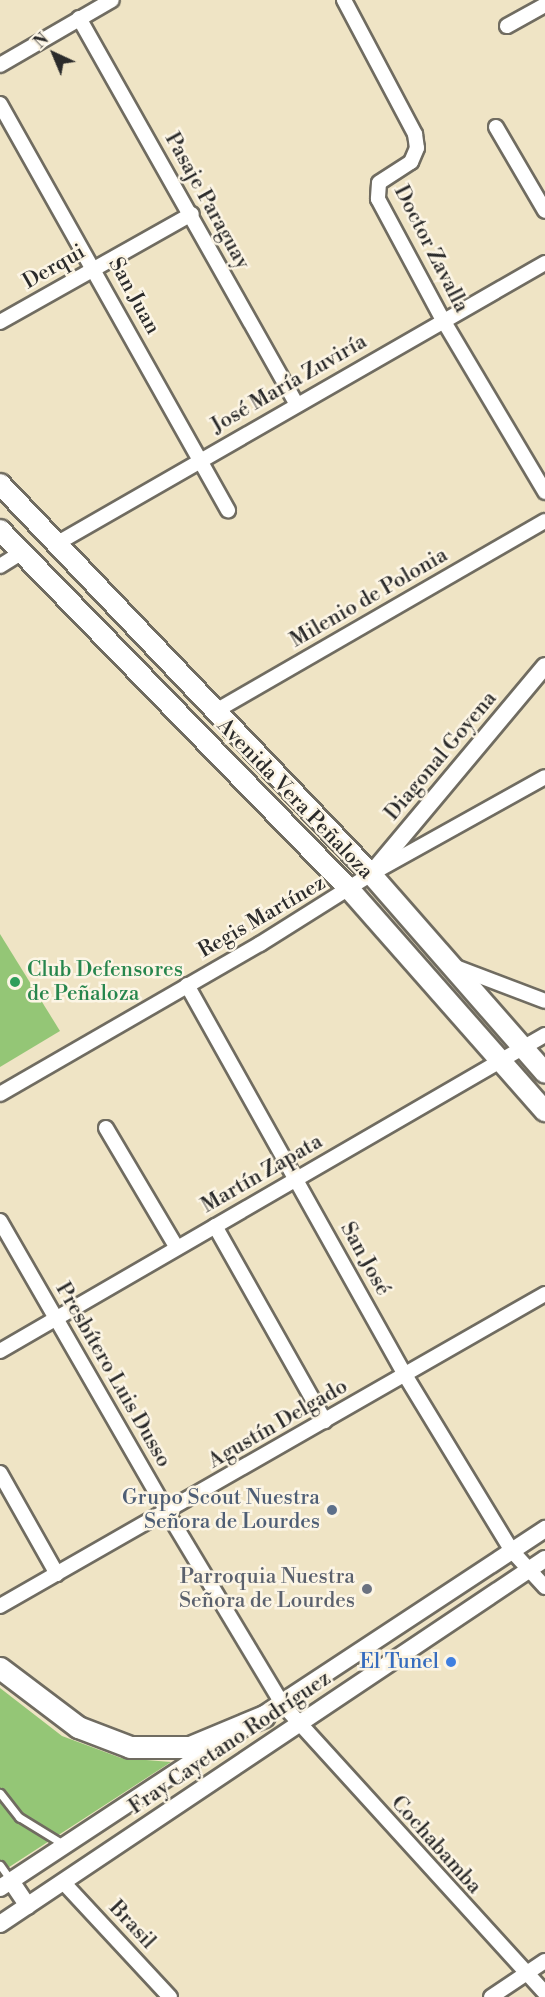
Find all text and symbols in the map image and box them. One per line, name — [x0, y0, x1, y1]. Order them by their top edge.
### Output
north arrow — [24, 24, 84, 84]
text: N — [30, 29, 53, 53]
street label: Pasaje Paraguay — [159, 128, 255, 274]
street label: Doctor Zavalla — [388, 181, 474, 317]
street label: Derqui — [18, 239, 90, 295]
street label: San Juan — [103, 253, 165, 339]
street label: José María Zuviría — [207, 329, 371, 439]
street label: Milenio de Polonia — [286, 543, 452, 653]
street label: Diagonal Goyena — [380, 686, 502, 826]
street label: Avenida Vera Peñaloza — [212, 713, 378, 885]
street label: Regis Martínez — [194, 870, 330, 964]
place label: Club Defensores de Peñaloza — [27, 957, 183, 1007]
marker: Club Defensores de Peñaloza — [8, 975, 22, 989]
street label: Martín Zapata — [197, 1129, 327, 1219]
street label: San José — [335, 1218, 395, 1300]
street label: Presbítero Luis Dusso — [50, 1278, 176, 1472]
street label: Agustín Delgado — [204, 1374, 352, 1474]
place label: Grupo Scout Nuestra Señora de Lourdes — [122, 1485, 320, 1535]
marker: Grupo Scout Nuestra Señora de Lourdes — [325, 1503, 339, 1517]
place label: Parroquia Nuestra Señora de Lourdes — [179, 1564, 355, 1614]
marker: Parroquia Nuestra Señora de Lourdes — [360, 1582, 374, 1596]
place label: El Tunel — [360, 1649, 439, 1675]
marker: El Tunel — [444, 1655, 458, 1669]
street label: Fray Cayetano Rodríguez — [124, 1666, 336, 1820]
street label: Cochabamba — [385, 1791, 487, 1899]
street label: Brasil — [103, 1896, 161, 1954]

